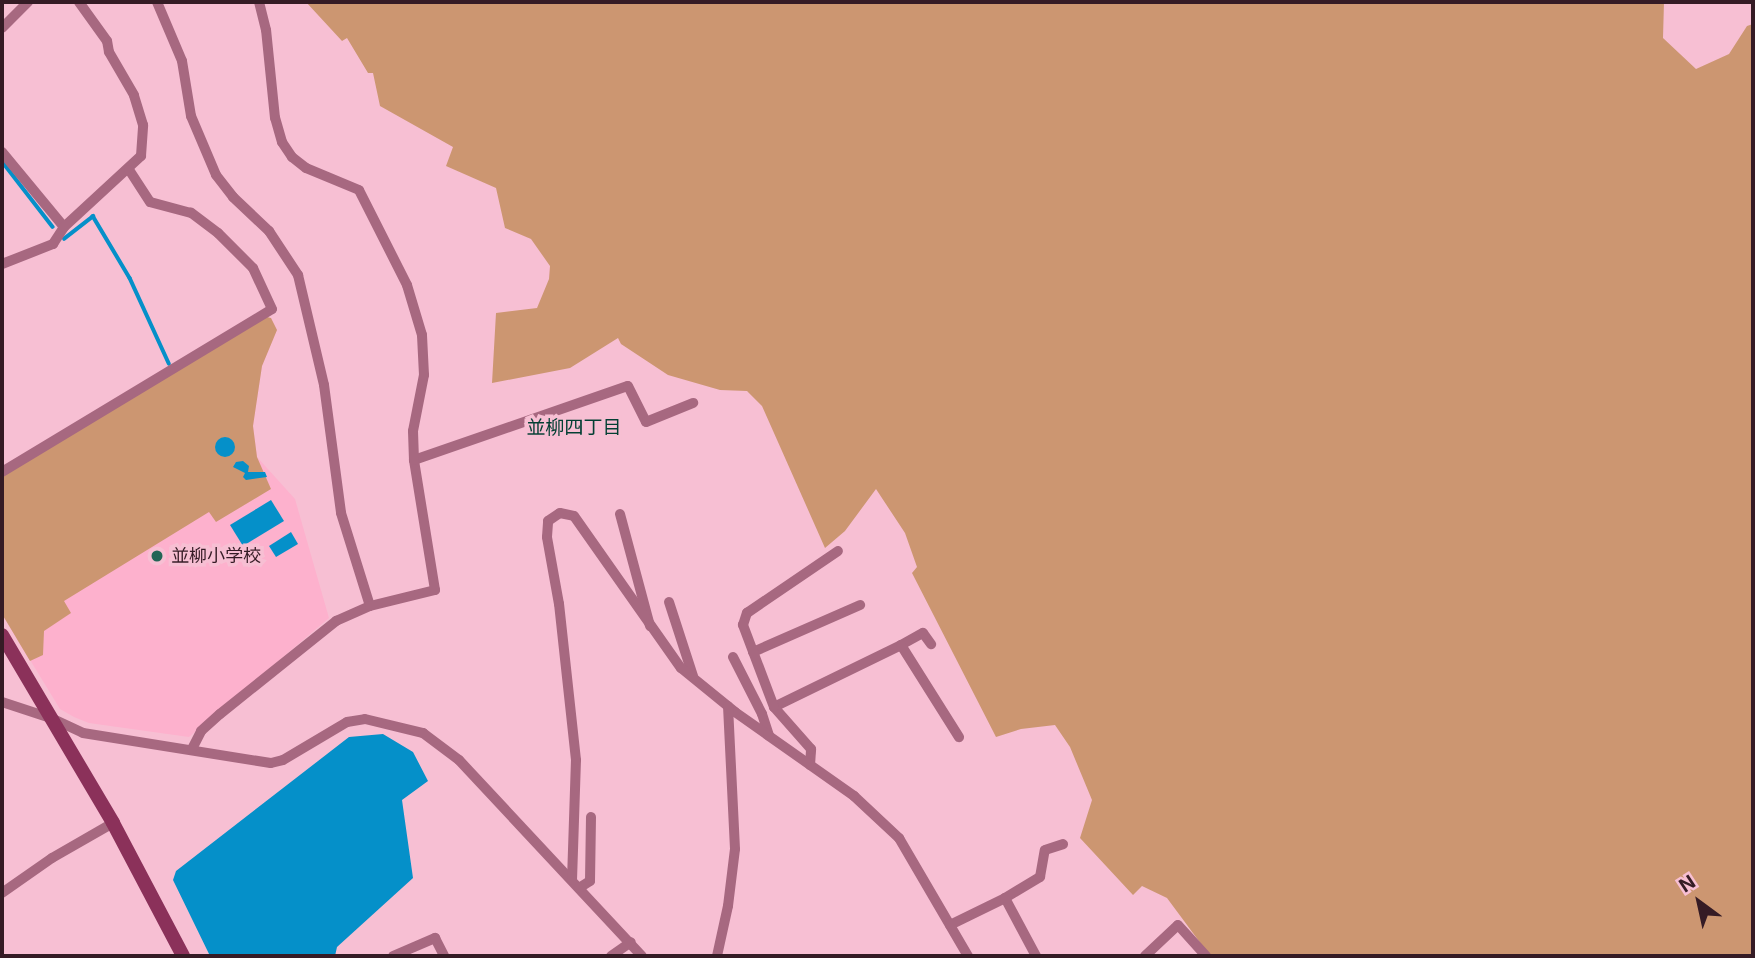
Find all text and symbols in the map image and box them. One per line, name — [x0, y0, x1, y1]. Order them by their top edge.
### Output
district label: 並柳四丁目 — [527, 417, 621, 439]
place label: 並柳小学校 — [171, 545, 261, 567]
marker: 並柳小学校 — [149, 548, 165, 564]
north arrow — [1664, 867, 1734, 937]
text: N — [1675, 870, 1700, 898]

